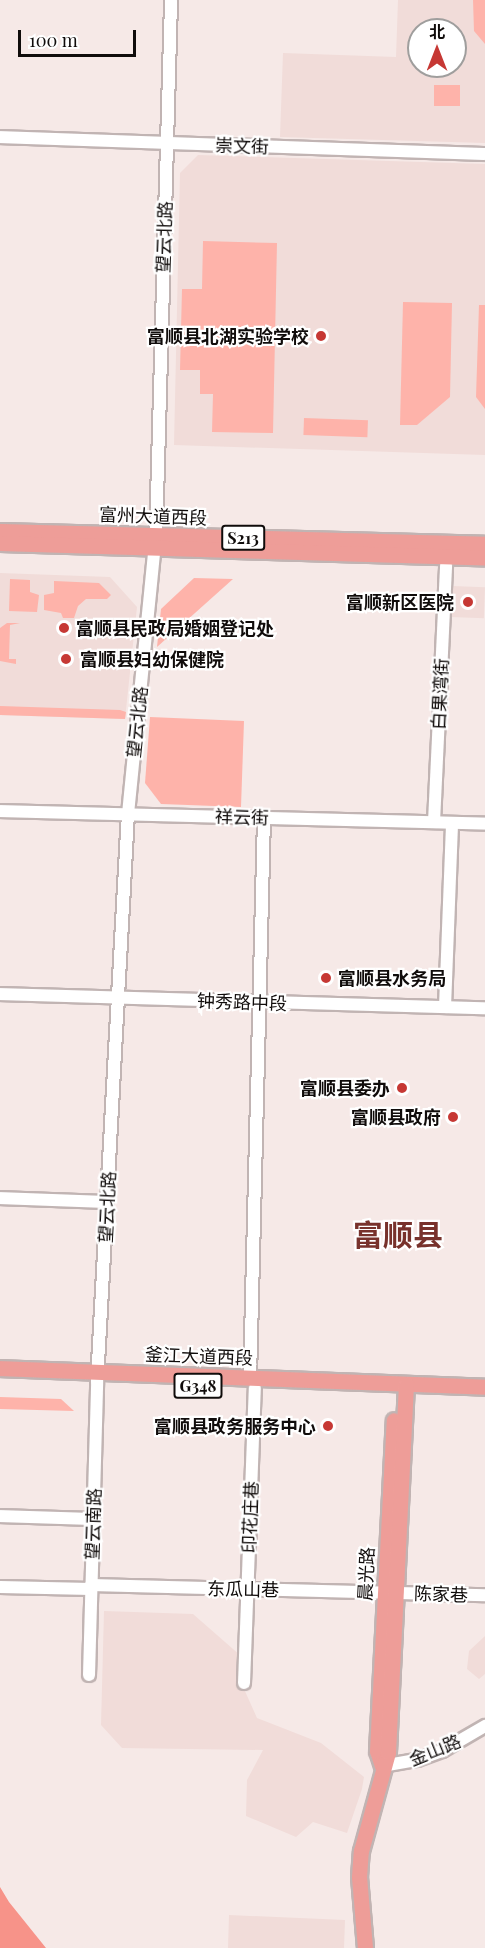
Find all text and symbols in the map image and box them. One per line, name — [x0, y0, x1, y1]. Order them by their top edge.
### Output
scale bar — [21, 18, 140, 56]
north arrow — [407, 18, 467, 78]
text: 北 — [429, 21, 445, 42]
text: 100 m — [29, 28, 78, 52]
street label: 崇文街 — [215, 134, 269, 158]
street label: 望云北路 — [152, 201, 176, 273]
place label: 富顺县北湖实验学校 — [147, 325, 309, 347]
marker: 富顺县北湖实验学校 — [314, 329, 328, 343]
street label: 富州大道西段 — [99, 503, 207, 529]
road number: S213 — [220, 525, 266, 551]
place label: 富顺新区医院 — [346, 591, 454, 613]
marker: 富顺新区医院 — [459, 593, 477, 611]
place label: 富顺县民政局婚姻登记处 — [76, 617, 274, 639]
marker: 富顺县民政局婚姻登记处 — [57, 621, 71, 635]
place label: 富顺县妇幼保健院 — [80, 648, 224, 670]
marker: 富顺县妇幼保健院 — [57, 650, 75, 668]
street label: 白果湾街 — [427, 657, 453, 731]
street label: 望云北路 — [122, 685, 152, 759]
street label: 祥云街 — [215, 805, 269, 829]
place label: 富顺县水务局 — [338, 967, 446, 989]
marker: 富顺县水务局 — [319, 971, 333, 985]
street label: 钟秀路中段 — [197, 990, 287, 1014]
place label: 富顺县委办 — [300, 1077, 390, 1099]
marker: 富顺县委办 — [395, 1081, 409, 1095]
place label: 富顺县政府 — [351, 1106, 441, 1128]
marker: 富顺县政府 — [446, 1110, 460, 1124]
street label: 望云北路 — [94, 1170, 120, 1244]
district label: 富顺县 — [353, 1216, 443, 1252]
street label: 釜江大道西段 — [145, 1343, 253, 1369]
road number: G348 — [172, 1373, 224, 1399]
place label: 富顺县政务服务中心 — [154, 1415, 316, 1437]
marker: 富顺县政务服务中心 — [321, 1419, 335, 1433]
street label: 印花庄巷 — [238, 1481, 262, 1553]
street label: 望云南路 — [81, 1488, 105, 1560]
street label: 晨光路 — [354, 1546, 378, 1602]
street label: 东瓜山巷 — [207, 1578, 279, 1600]
street label: 陈家巷 — [414, 1582, 468, 1606]
street label: 金山路 — [406, 1730, 464, 1770]

